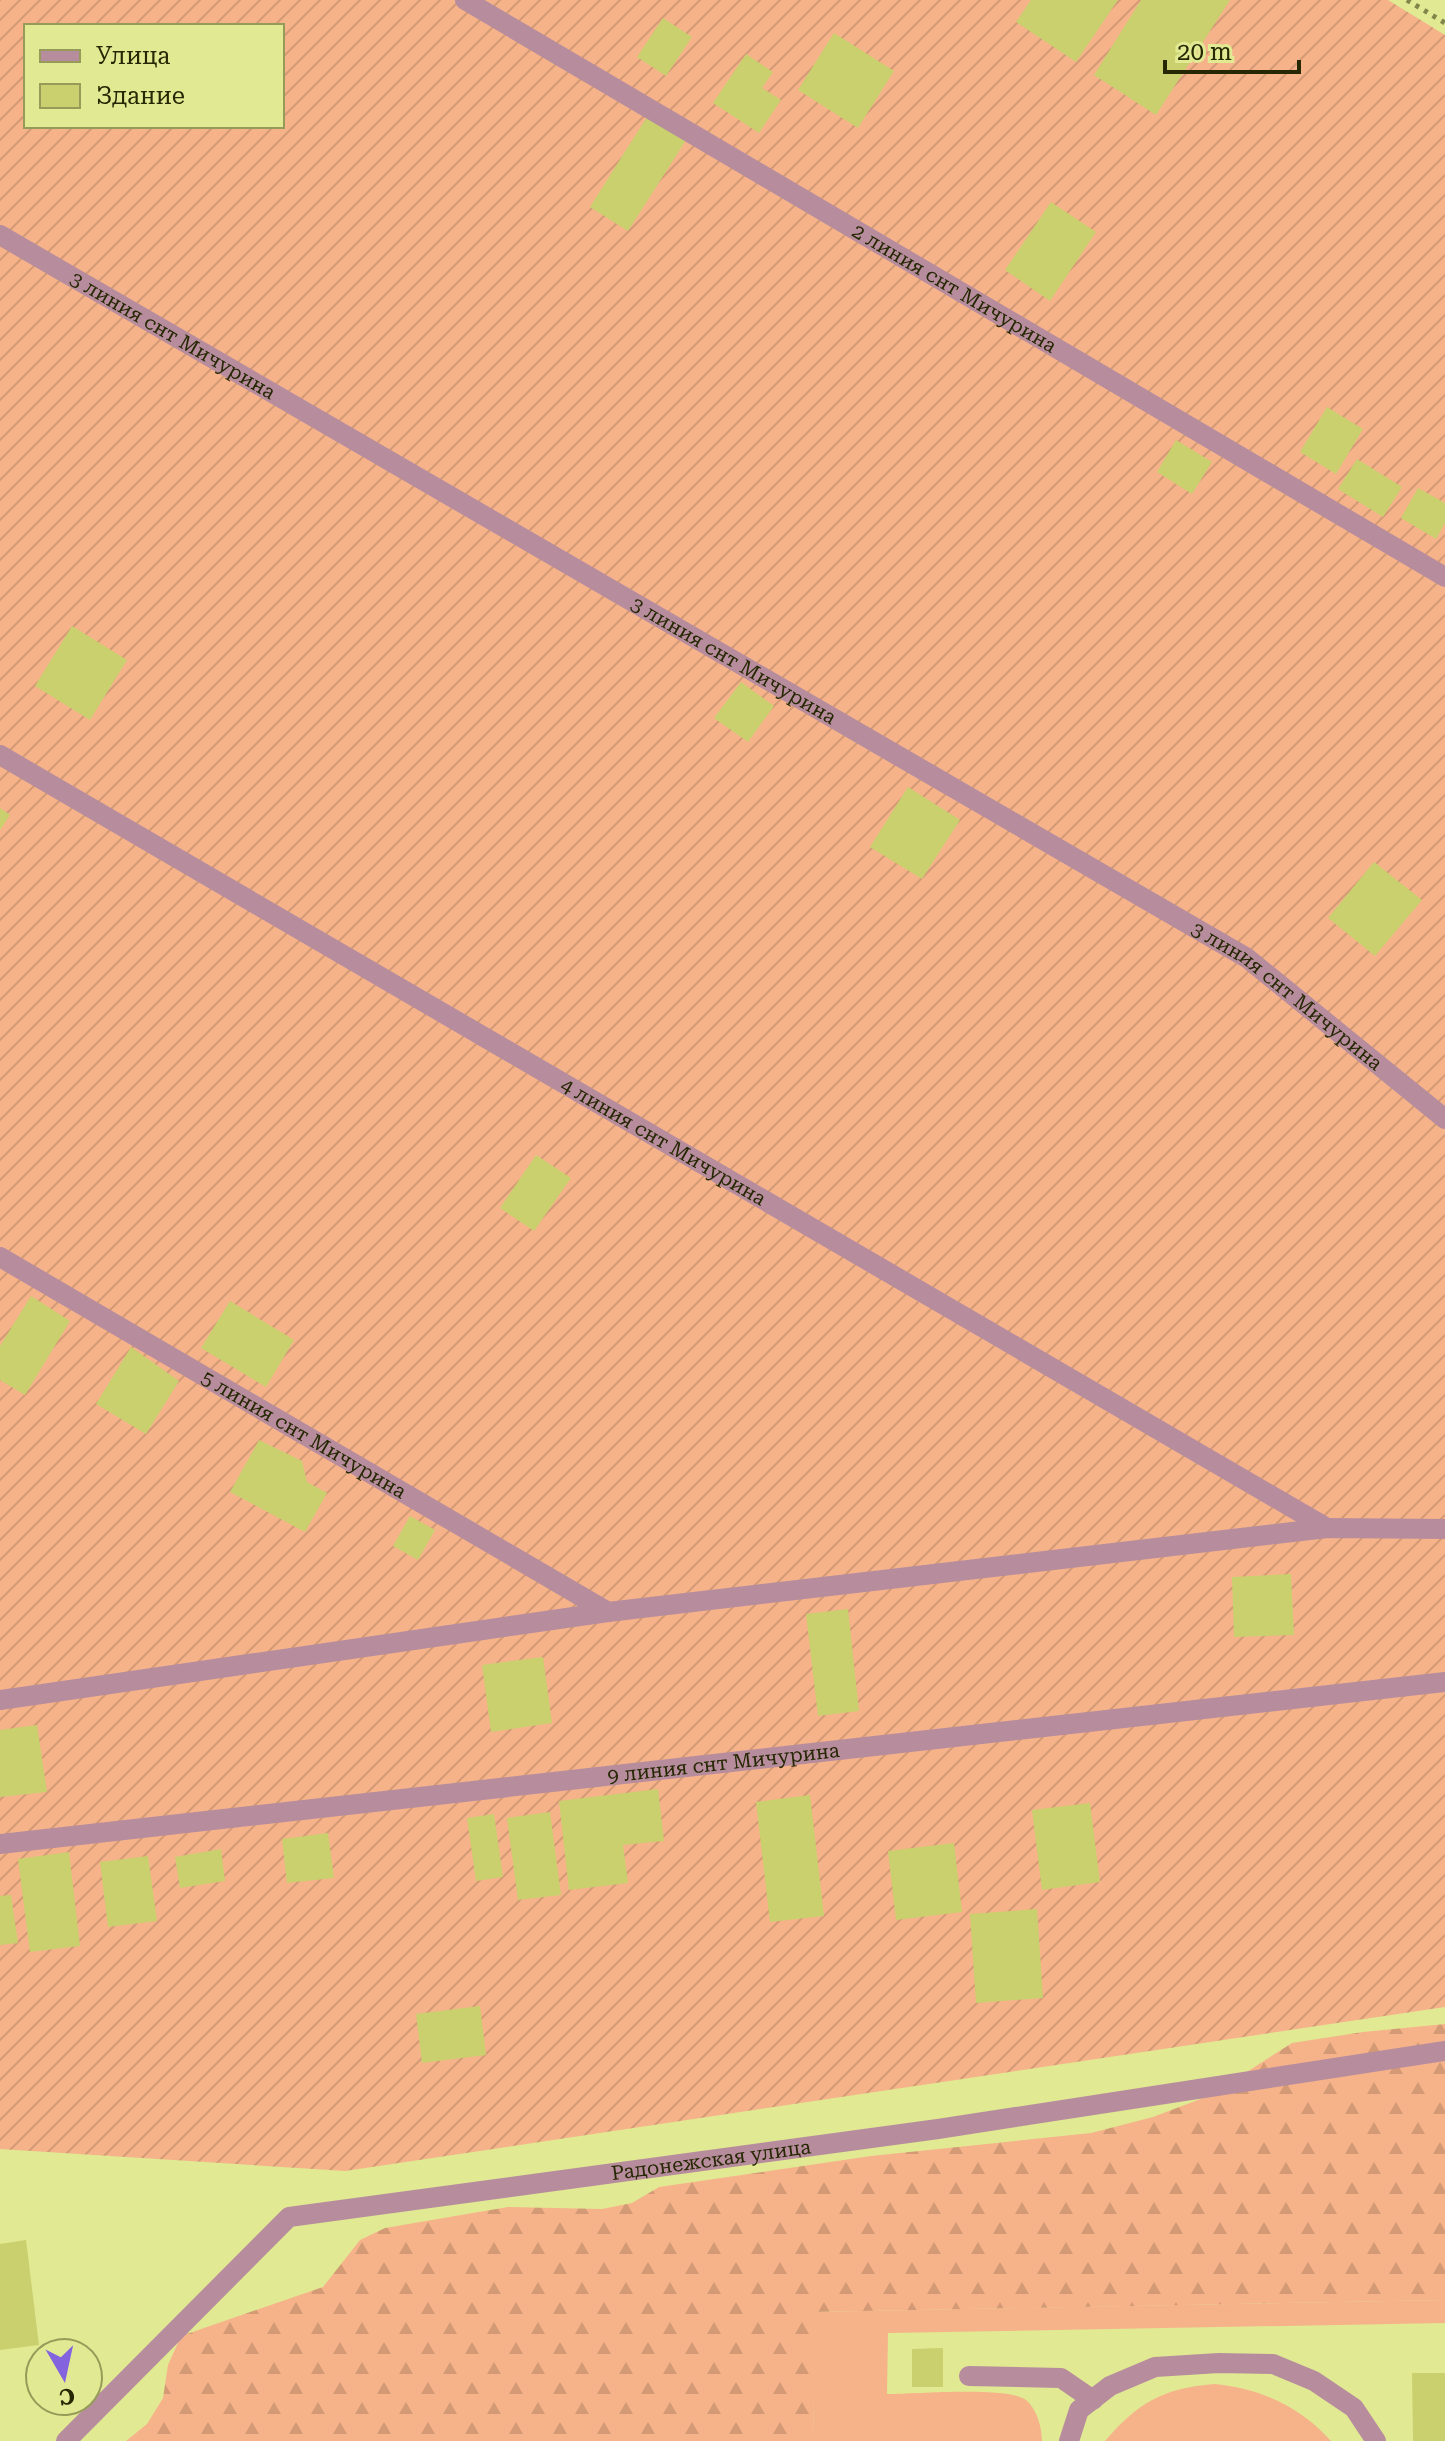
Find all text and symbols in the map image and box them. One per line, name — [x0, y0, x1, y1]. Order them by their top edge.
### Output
legend — [24, 24, 284, 128]
scale bar — [1165, 24, 1299, 74]
text: 20 m — [1177, 38, 1232, 66]
text: Улица — [96, 42, 170, 70]
text: Здание — [96, 82, 185, 110]
street label: 2 линия снт Мичурина — [848, 219, 1061, 358]
street label: 3 линия снт Мичурина — [66, 266, 280, 404]
street label: 3 линия снт Мичурина — [627, 591, 841, 729]
street label: 3 линия снт Мичурина — [1187, 916, 1388, 1075]
street label: 4 линия снт Мичурина — [557, 1072, 771, 1211]
street label: 5 линия снт Мичурина — [197, 1365, 411, 1504]
street label: 9 линия снт Мичурина — [606, 1738, 841, 1788]
street label: Радонежская улица — [610, 2134, 813, 2185]
north arrow — [24, 2337, 104, 2417]
text: С — [57, 2383, 77, 2410]

